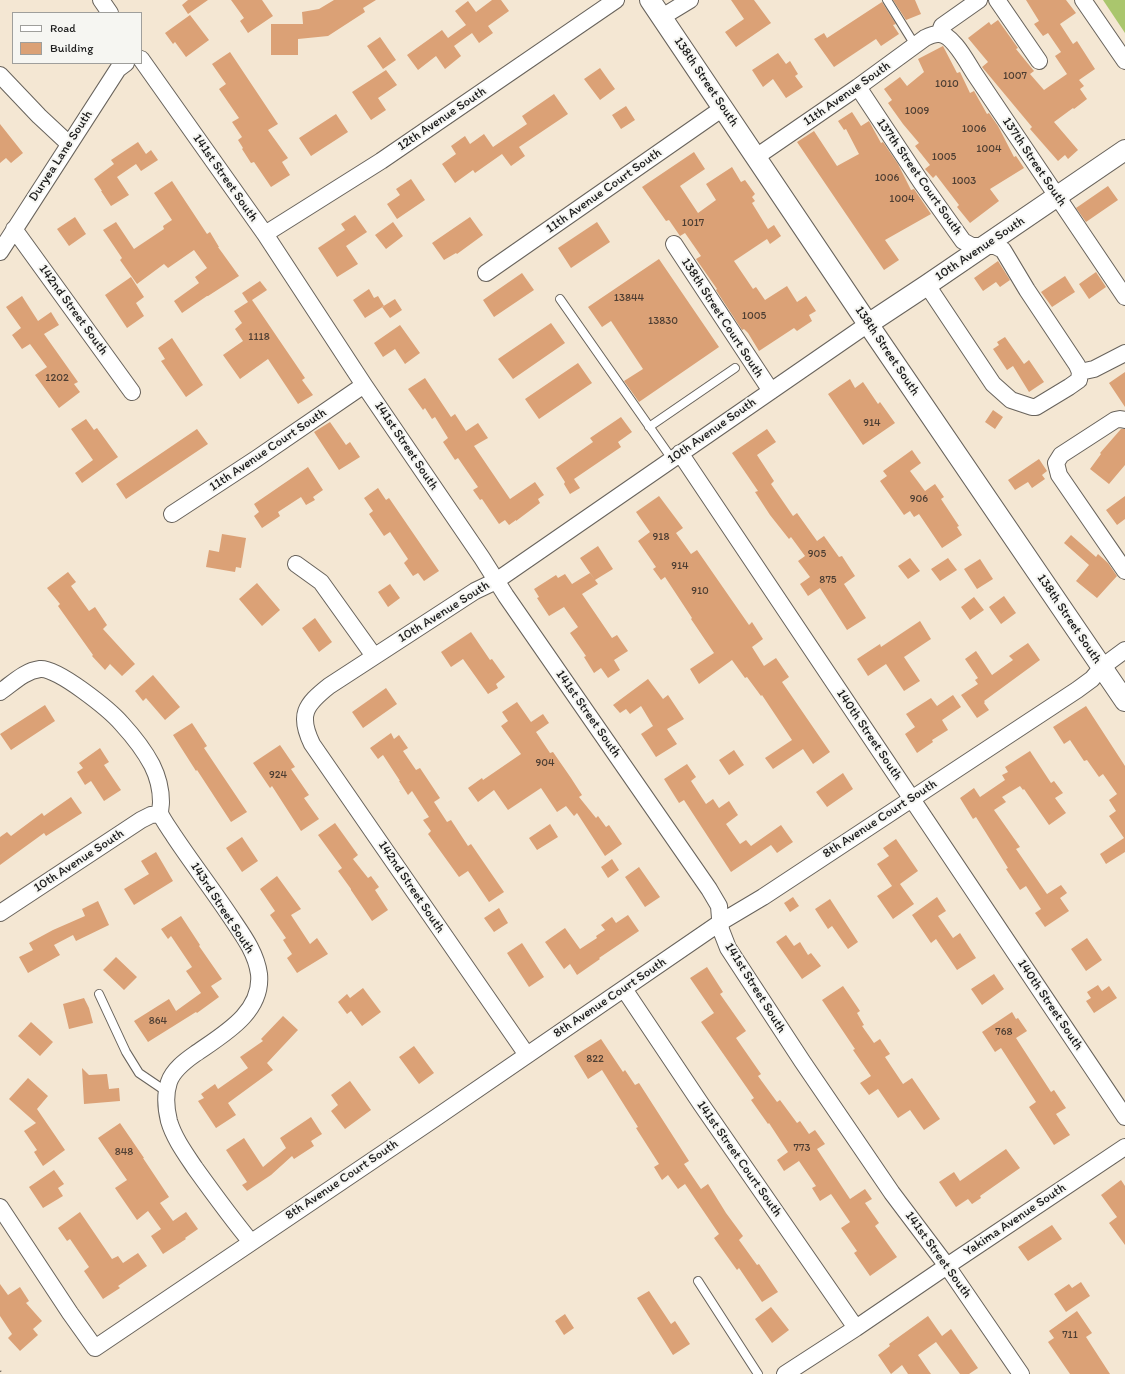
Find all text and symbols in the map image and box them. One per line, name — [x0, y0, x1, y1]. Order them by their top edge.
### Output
legend — [12, 12, 142, 64]
text: Road — [50, 21, 76, 35]
street label: 138th Street South — [670, 34, 742, 130]
text: Building — [50, 41, 93, 55]
street label: 11th Avenue South — [800, 58, 894, 130]
house number: 1007 — [1003, 69, 1027, 83]
house number: 1010 — [935, 77, 959, 91]
street label: 12th Avenue South — [395, 84, 489, 154]
house number: 1009 — [905, 104, 929, 118]
street label: Duryea Lane South — [26, 108, 96, 204]
street label: 137th Street South — [998, 115, 1070, 209]
street label: 137th Street Court South — [873, 116, 965, 238]
house number: 1006 — [962, 122, 986, 136]
street label: 141st Street South — [189, 131, 261, 225]
house number: 1004 — [976, 142, 1002, 156]
street label: 11th Avenue Court South — [543, 145, 665, 237]
house number: 1005 — [932, 150, 956, 164]
house number: 1006 — [875, 171, 899, 185]
house number: 1003 — [952, 174, 976, 188]
house number: 1004 — [889, 192, 915, 206]
street label: 10th Avenue South — [932, 213, 1028, 285]
house number: 1017 — [682, 216, 704, 230]
street label: 138th Street Court South — [677, 255, 767, 381]
street label: 142nd Street South — [35, 262, 111, 358]
house number: 13844 — [614, 291, 644, 305]
street label: 138th Street South — [851, 303, 923, 399]
house number: 1005 — [742, 309, 766, 323]
house number: 13830 — [648, 314, 678, 328]
house number: 1118 — [248, 330, 270, 344]
house number: 1202 — [45, 371, 69, 385]
street label: 10th Avenue South — [665, 395, 759, 467]
street label: 141st Street South — [371, 399, 441, 493]
street label: 11th Avenue Court South — [207, 405, 329, 495]
house number: 914 — [863, 416, 881, 430]
house number: 906 — [910, 492, 928, 506]
house number: 918 — [653, 530, 669, 544]
house number: 905 — [808, 547, 826, 561]
house number: 914 — [671, 559, 689, 573]
street label: 138th Street South — [1033, 571, 1105, 667]
house number: 875 — [819, 573, 837, 587]
street label: 10th Avenue South — [395, 578, 493, 646]
house number: 910 — [691, 584, 709, 598]
street label: 141st Street South — [552, 667, 624, 761]
street label: 140th Street South — [833, 687, 905, 783]
house number: 904 — [535, 756, 555, 770]
house number: 924 — [269, 768, 287, 782]
street label: 8th Avenue Court South — [820, 776, 940, 862]
street label: 10th Avenue South — [31, 826, 127, 896]
street label: 142nd Street South — [374, 838, 448, 936]
street label: 143rd Street South — [187, 859, 257, 957]
street label: 141st Street South — [721, 940, 789, 1036]
street label: 8th Avenue Court South — [551, 954, 669, 1042]
street label: 140th Street South — [1014, 957, 1086, 1053]
house number: 864 — [149, 1014, 167, 1028]
house number: 768 — [995, 1025, 1013, 1039]
house number: 822 — [586, 1052, 604, 1066]
street label: 141st Street Court South — [693, 1098, 785, 1220]
street label: 8th Avenue Court South — [283, 1136, 401, 1224]
house number: 773 — [794, 1141, 810, 1155]
house number: 848 — [115, 1145, 133, 1159]
street label: Yakima Avenue South — [961, 1180, 1069, 1260]
street label: 141st Street South — [901, 1209, 975, 1301]
house number: 711 — [1062, 1328, 1078, 1342]

